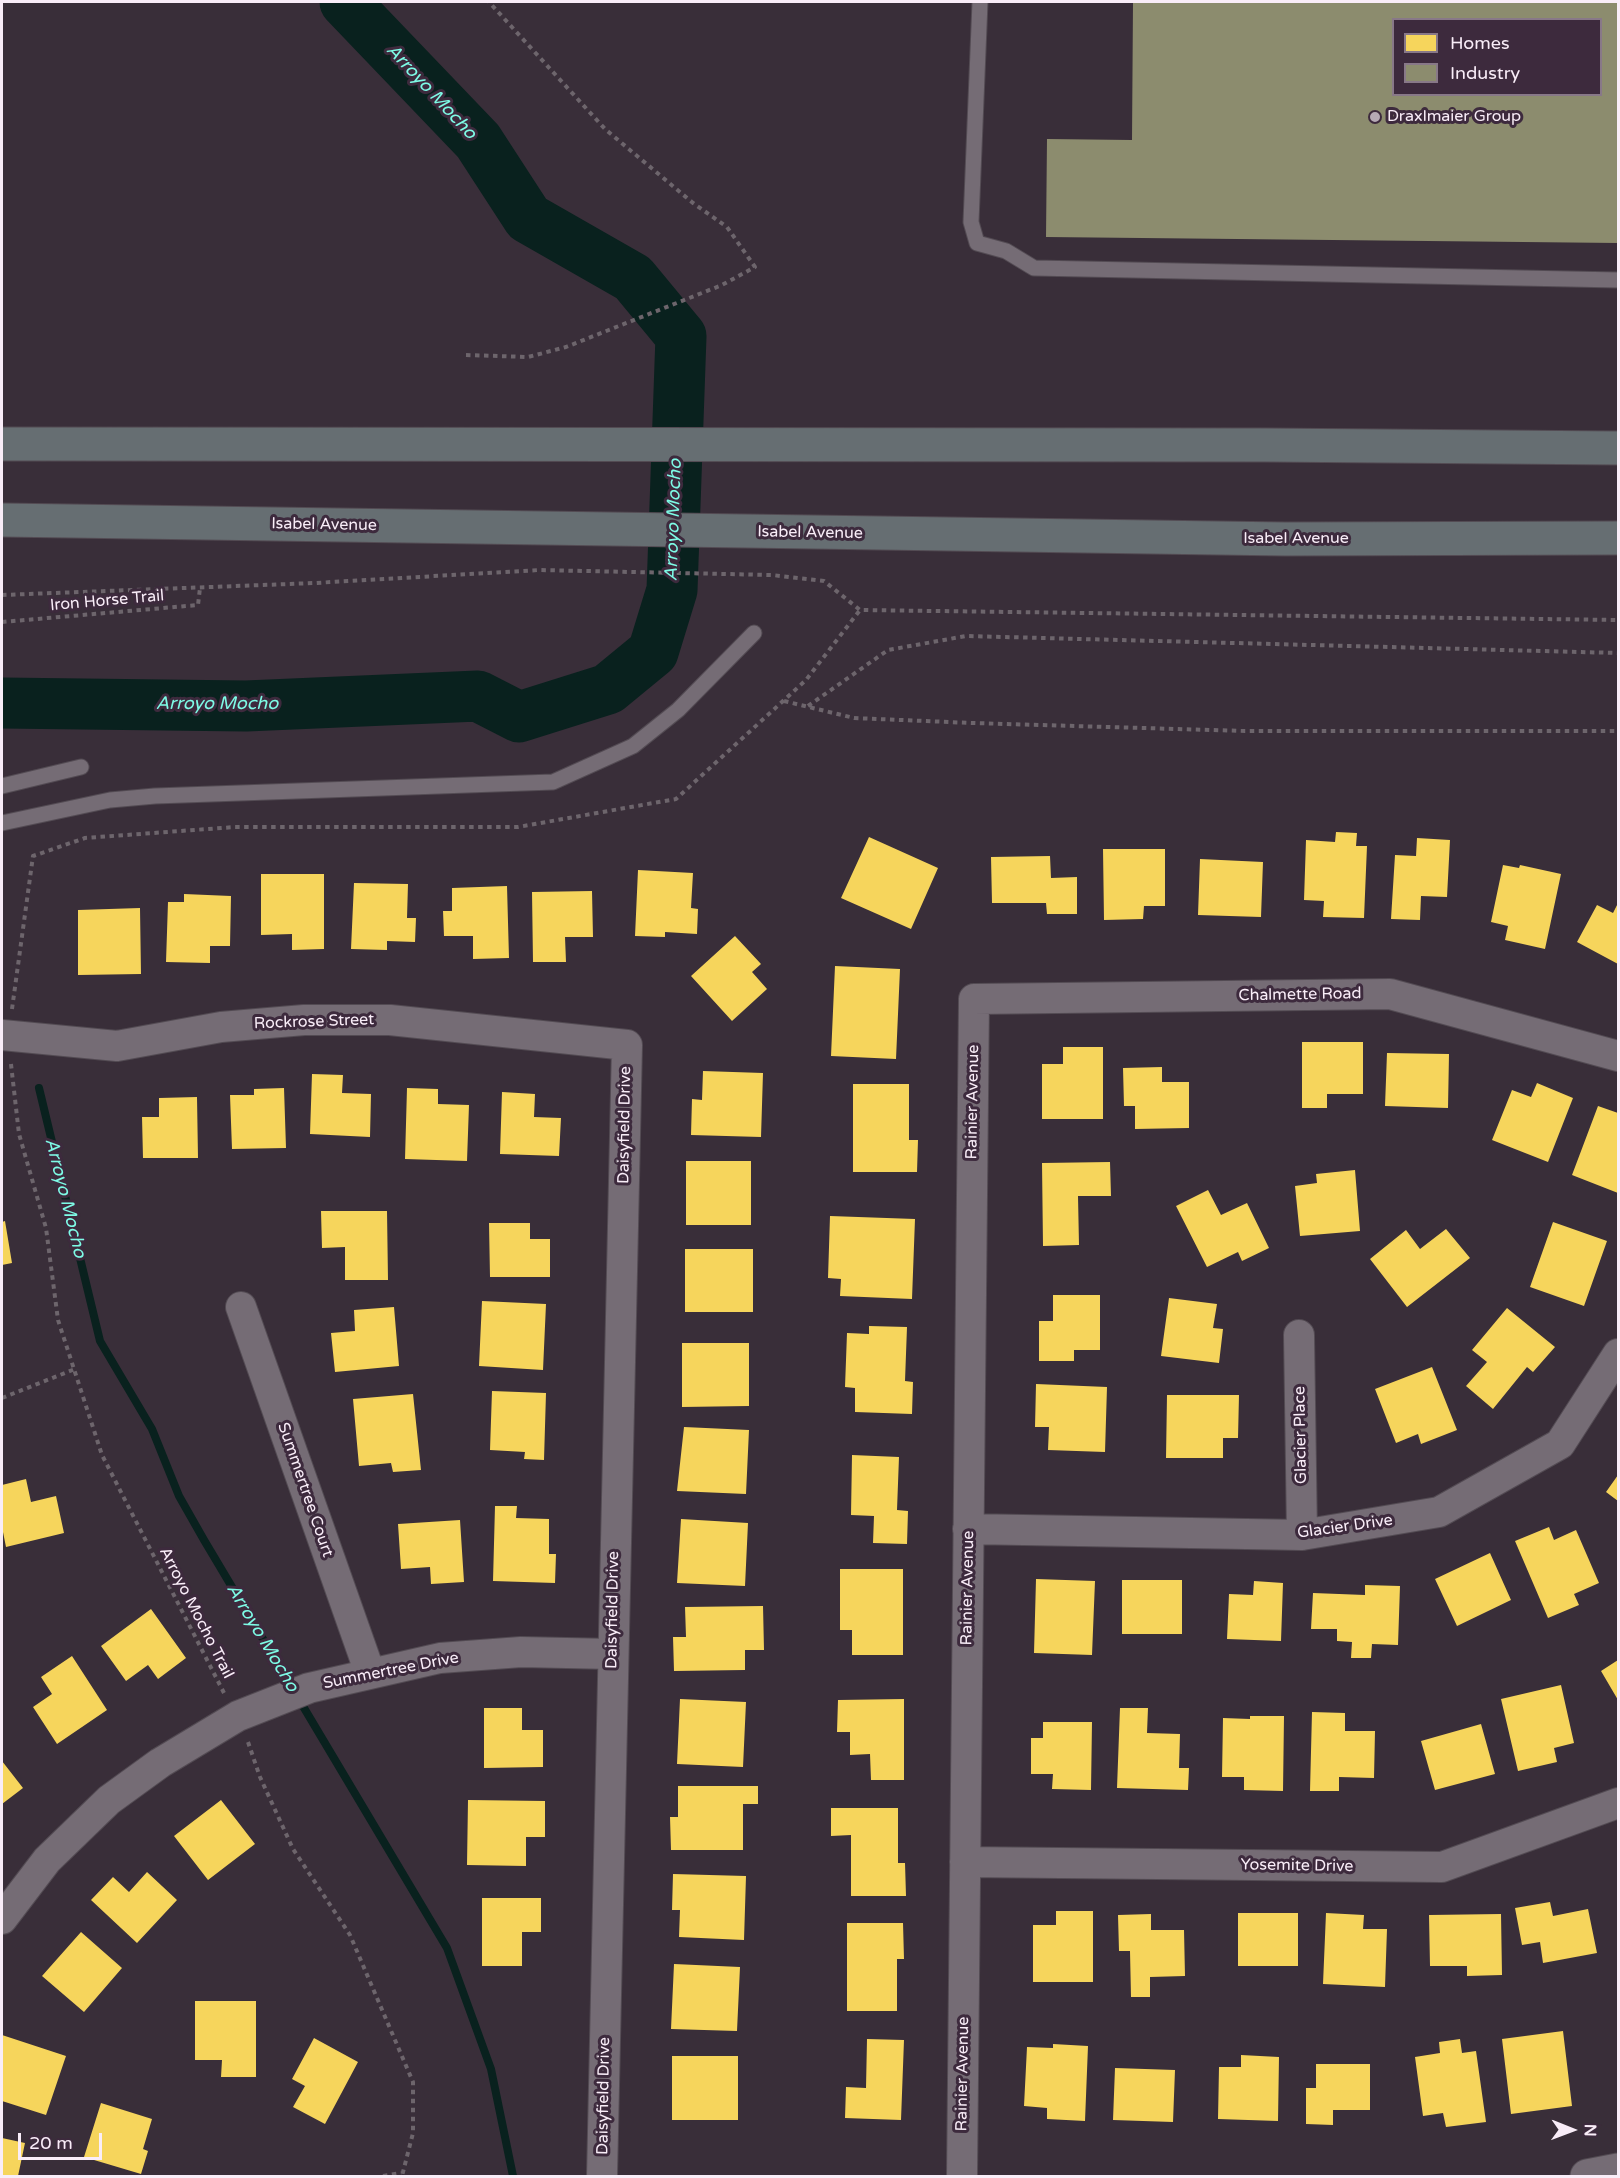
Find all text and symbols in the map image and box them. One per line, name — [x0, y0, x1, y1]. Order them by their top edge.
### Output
legend — [1392, 18, 1602, 96]
text: Homes — [1450, 32, 1510, 54]
water label: Arroyo Mocho — [381, 40, 481, 144]
text: Industry — [1450, 62, 1520, 84]
place label: Draxlmaier Group — [1387, 107, 1521, 127]
marker: Draxlmaier Group — [1368, 110, 1382, 124]
water label: Arroyo Mocho — [661, 458, 687, 582]
street label: Isabel Avenue — [271, 514, 377, 536]
street label: Isabel Avenue — [757, 522, 863, 544]
street label: Isabel Avenue — [1243, 529, 1349, 549]
street label: Iron Horse Trail — [49, 586, 165, 616]
water label: Arroyo Mocho — [156, 693, 278, 715]
street label: Chalmette Road — [1238, 984, 1362, 1006]
street label: Rockrose Street — [253, 1010, 375, 1034]
street label: Rainier Avenue — [962, 1044, 984, 1160]
street label: Daisyfield Drive — [614, 1066, 636, 1184]
water label: Arroyo Mocho — [40, 1136, 90, 1260]
street label: Glacier Place — [1291, 1386, 1311, 1484]
street label: Summertree Court — [273, 1420, 337, 1560]
street label: Glacier Drive — [1296, 1511, 1394, 1543]
street label: Rainier Avenue — [957, 1530, 979, 1646]
street label: Arroyo Mocho Trail — [155, 1544, 237, 1682]
street label: Daisyfield Drive — [602, 1551, 624, 1669]
water label: Arroyo Mocho — [221, 1580, 303, 1696]
street label: Summertree Drive — [322, 1648, 460, 1694]
street label: Yosemite Drive — [1240, 1855, 1354, 1877]
street label: Rainier Avenue — [952, 2016, 974, 2132]
street label: Daisyfield Drive — [593, 2037, 615, 2155]
north arrow — [1542, 2100, 1602, 2160]
scale bar — [21, 2121, 105, 2159]
text: N — [1580, 2124, 1600, 2137]
text: 20 m — [29, 2132, 73, 2154]

